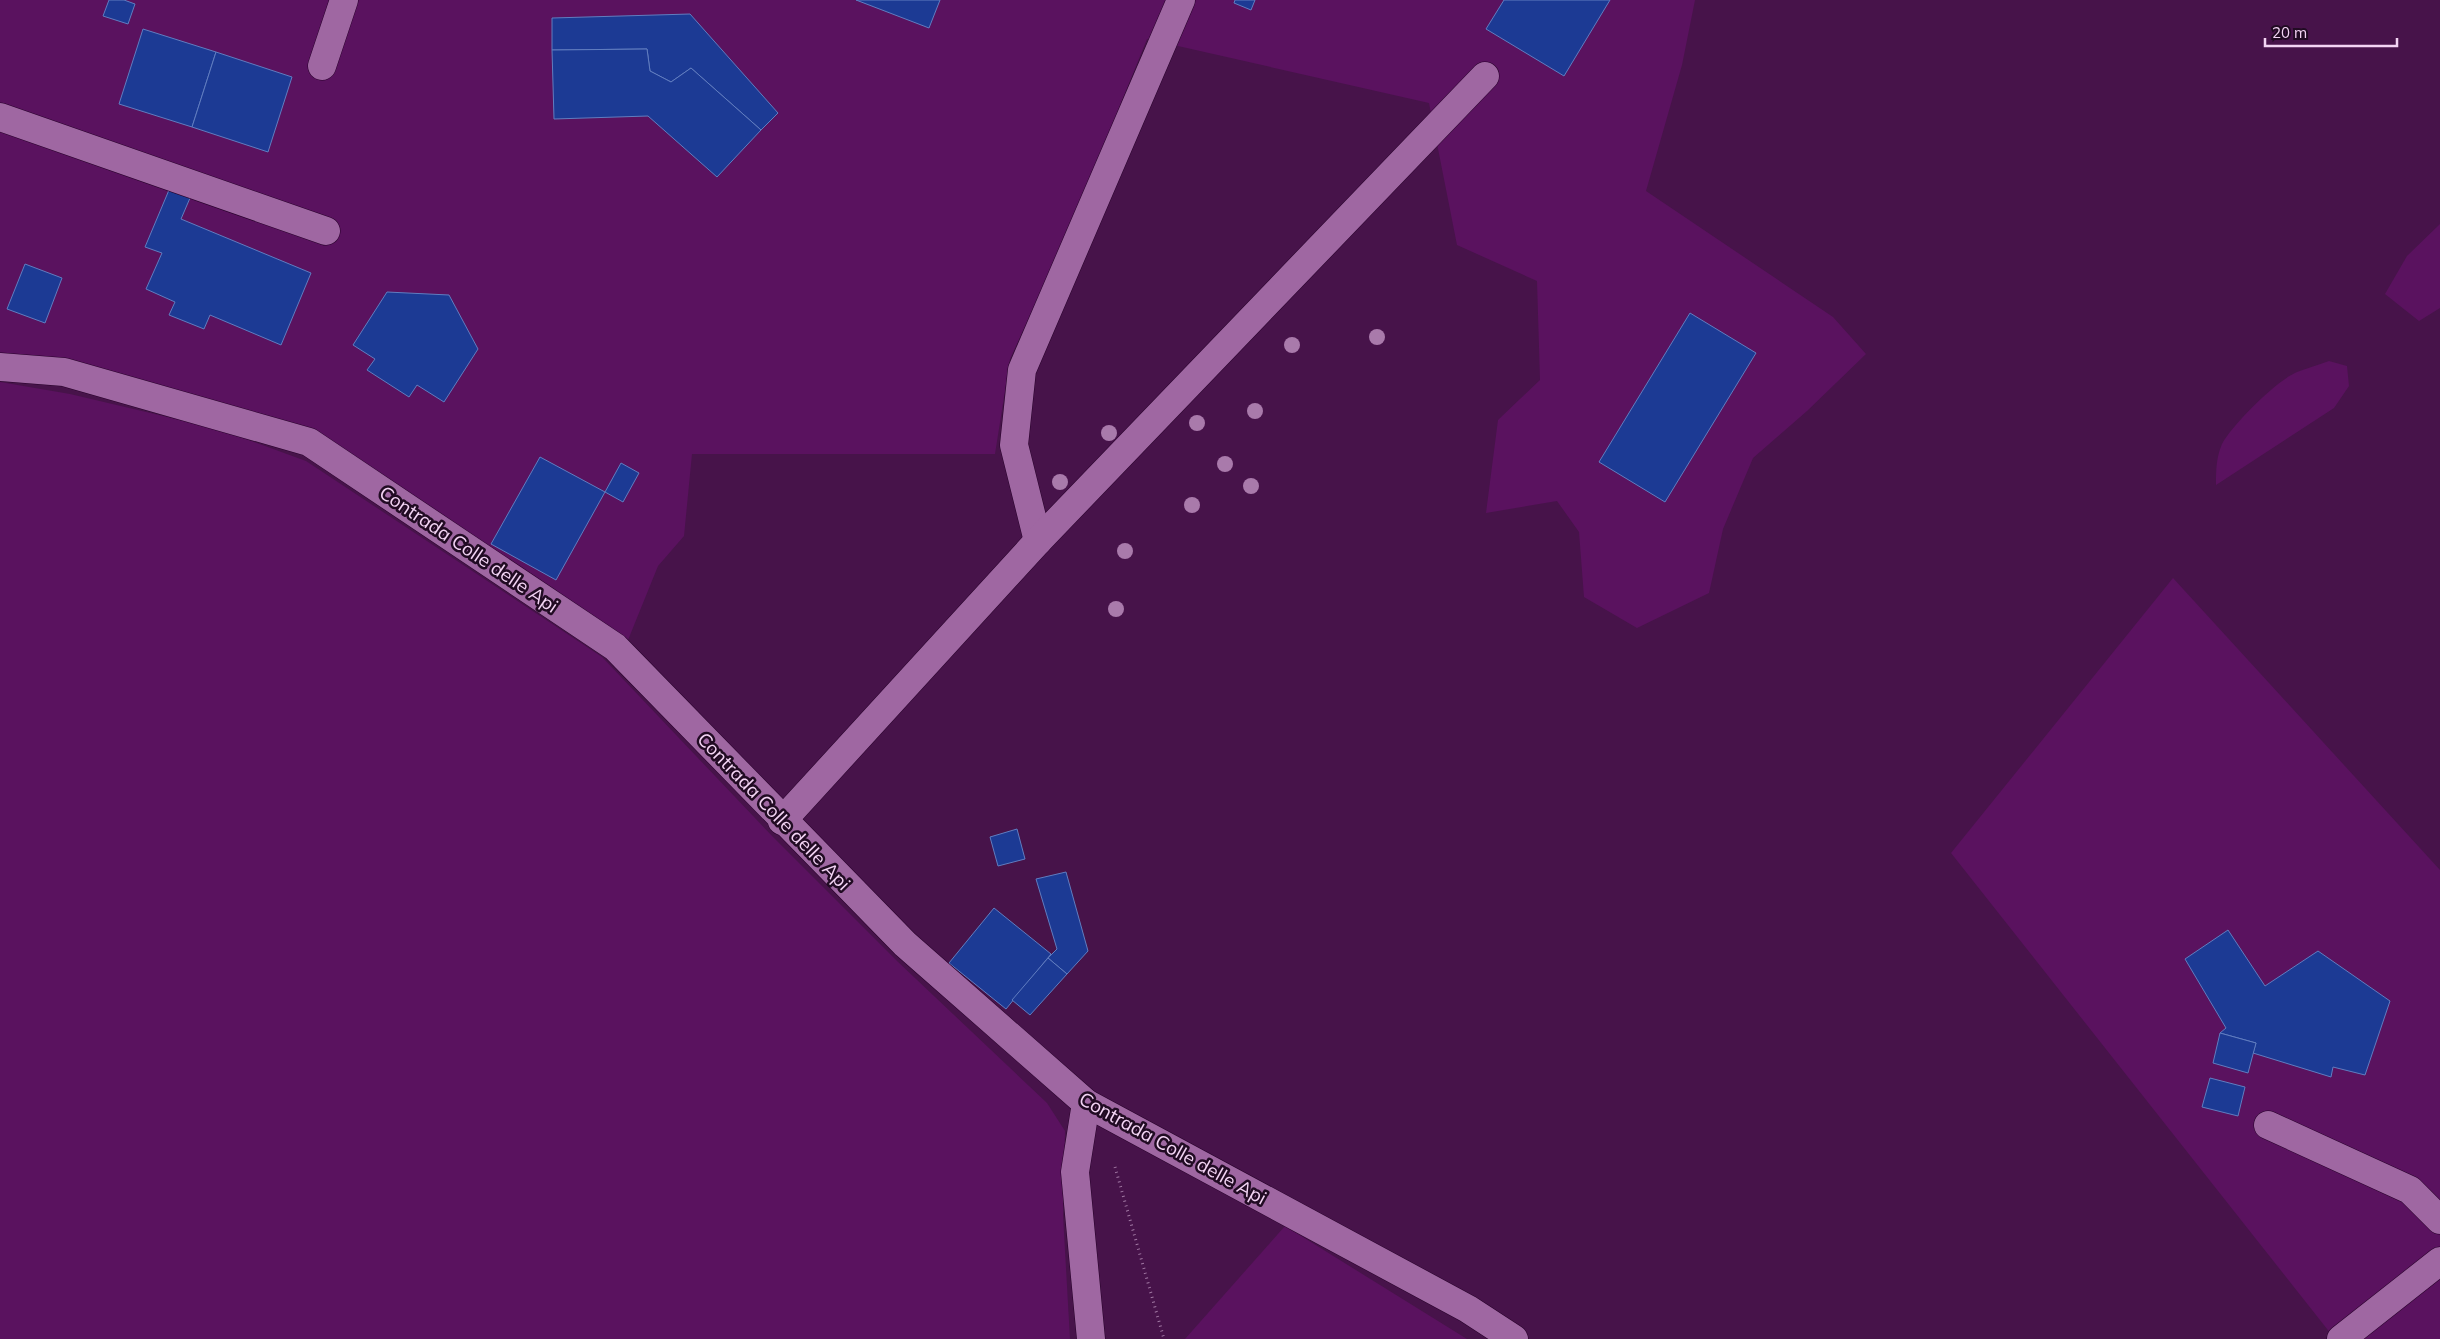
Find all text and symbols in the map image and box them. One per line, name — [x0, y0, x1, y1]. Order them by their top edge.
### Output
scale bar — [2265, 15, 2398, 47]
text: 20 m — [2272, 23, 2307, 42]
street label: Contrada Colle delle Api — [375, 480, 563, 618]
street label: Contrada Colle delle Api — [692, 727, 856, 895]
street label: Contrada Colle delle Api — [1075, 1086, 1271, 1210]

